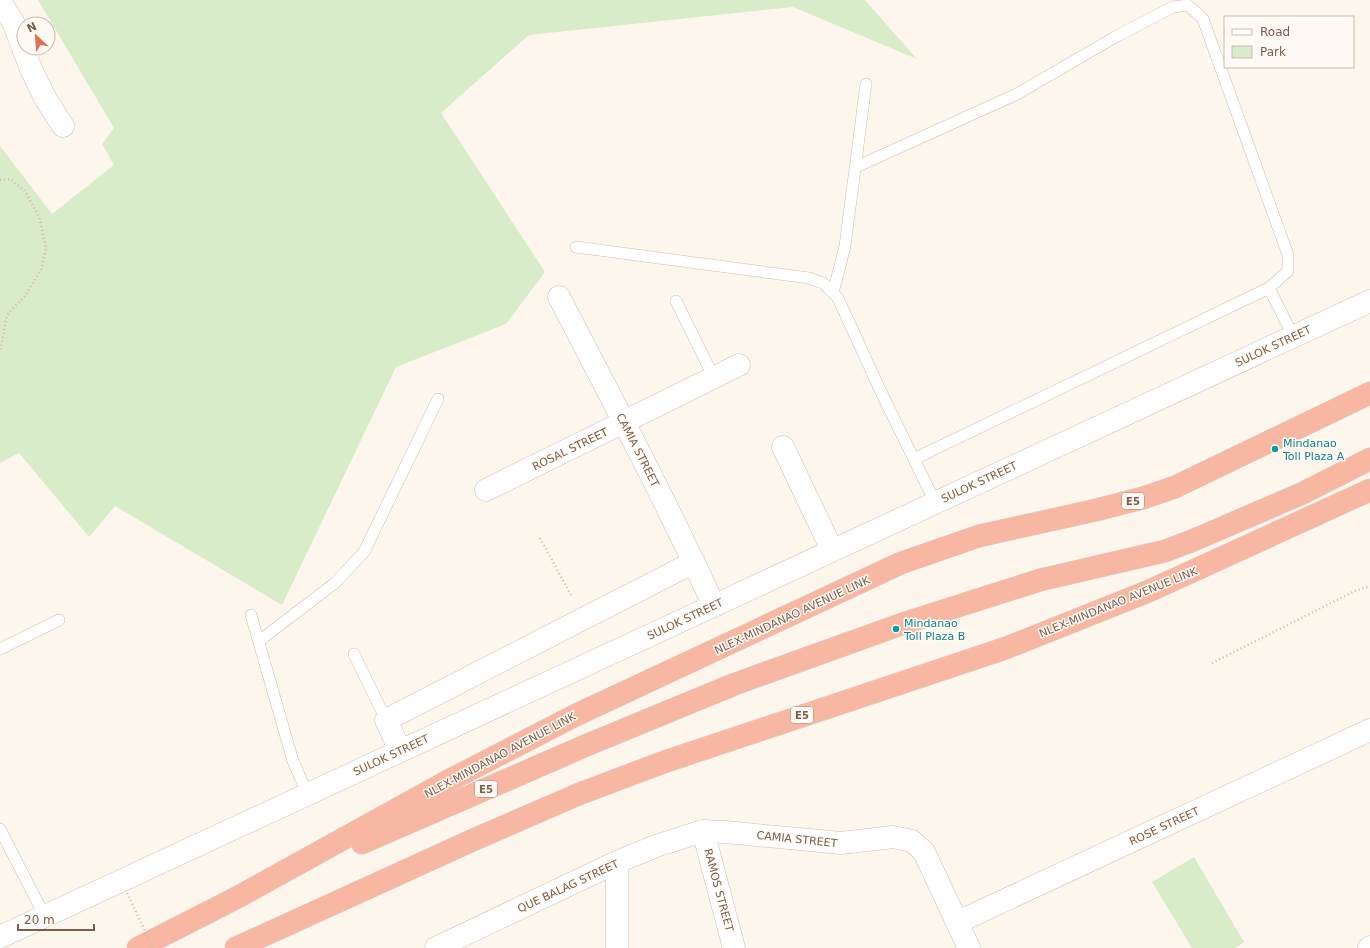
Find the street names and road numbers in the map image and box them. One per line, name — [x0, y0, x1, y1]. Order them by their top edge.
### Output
street label: SULOK STREET — [1233, 323, 1313, 370]
street label: CAMIA STREET — [613, 411, 662, 489]
street label: ROSAL STREET — [530, 425, 610, 473]
street label: SULOK STREET — [939, 459, 1019, 506]
road number: E5 — [1122, 493, 1144, 509]
street label: NLEX-MINDANAO AVENUE LINK — [1037, 564, 1200, 640]
street label: NLEX-MINDANAO AVENUE LINK — [713, 573, 873, 657]
street label: SULOK STREET — [645, 596, 725, 643]
road number: E5 — [791, 707, 813, 723]
street label: NLEX-MINDANAO AVENUE LINK — [422, 710, 579, 801]
street label: SULOK STREET — [351, 732, 431, 779]
road number: E5 — [475, 781, 497, 797]
street label: ROSE STREET — [1127, 804, 1202, 848]
street label: CAMIA STREET — [756, 829, 838, 850]
street label: RAMOS STREET — [701, 847, 736, 933]
street label: QUE BALAG STREET — [516, 857, 621, 916]

